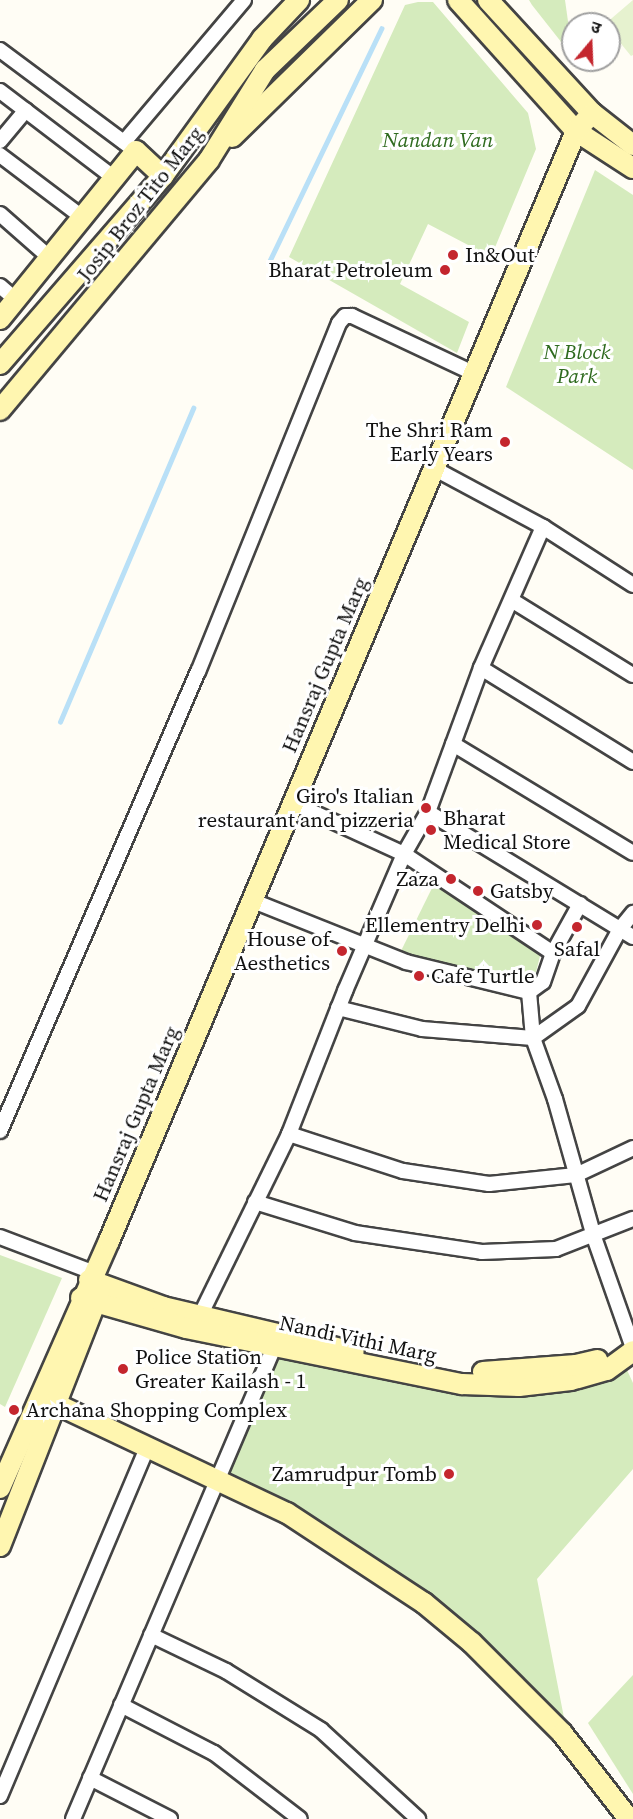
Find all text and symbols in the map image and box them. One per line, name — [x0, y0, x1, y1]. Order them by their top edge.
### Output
north arrow — [561, 12, 621, 72]
text: उ — [588, 15, 604, 39]
street label: Josip Broz Tito Marg — [72, 121, 208, 287]
park label: Nandan Van — [383, 127, 493, 153]
place label: In&Out — [465, 242, 535, 268]
marker: In&Out — [446, 248, 460, 262]
place label: Bharat Petroleum — [268, 257, 433, 283]
marker: Bharat Petroleum — [438, 263, 452, 277]
park label: N Block Park — [544, 339, 610, 389]
place label: The Shri Ram Early Years — [366, 417, 493, 467]
marker: The Shri Ram Early Years — [498, 435, 512, 449]
street label: Hansraj Gupta Marg — [277, 574, 373, 756]
place label: Giro's Italian restaurant and pizzeria — [198, 783, 414, 833]
marker: Giro's Italian restaurant and pizzeria — [419, 801, 433, 815]
place label: Bharat Medical Store — [443, 805, 571, 855]
marker: Bharat Medical Store — [424, 823, 438, 837]
place label: Zaza — [396, 866, 439, 892]
marker: Zaza — [444, 872, 458, 886]
place label: Gatsby — [490, 878, 553, 904]
marker: Gatsby — [471, 884, 485, 898]
place label: Ellementry Delhi — [365, 912, 525, 938]
marker: Ellementry Delhi — [530, 918, 544, 932]
marker: Safal — [570, 920, 584, 934]
place label: House of Aesthetics — [234, 926, 330, 976]
place label: Safal — [554, 936, 600, 962]
marker: House of Aesthetics — [335, 944, 349, 958]
place label: Cafe Turtle — [431, 963, 535, 989]
marker: Cafe Turtle — [412, 969, 426, 983]
street label: Hansraj Gupta Marg — [88, 1023, 184, 1205]
street label: Nandi Vithi Marg — [277, 1310, 439, 1368]
place label: Police Station Greater Kailash - 1 — [135, 1344, 306, 1394]
marker: Police Station Greater Kailash - 1 — [116, 1362, 130, 1376]
place label: Archana Shopping Complex — [26, 1397, 287, 1423]
marker: Archana Shopping Complex — [7, 1403, 21, 1417]
place label: Zamrudpur Tomb — [272, 1461, 437, 1487]
marker: Zamrudpur Tomb — [442, 1467, 456, 1481]

